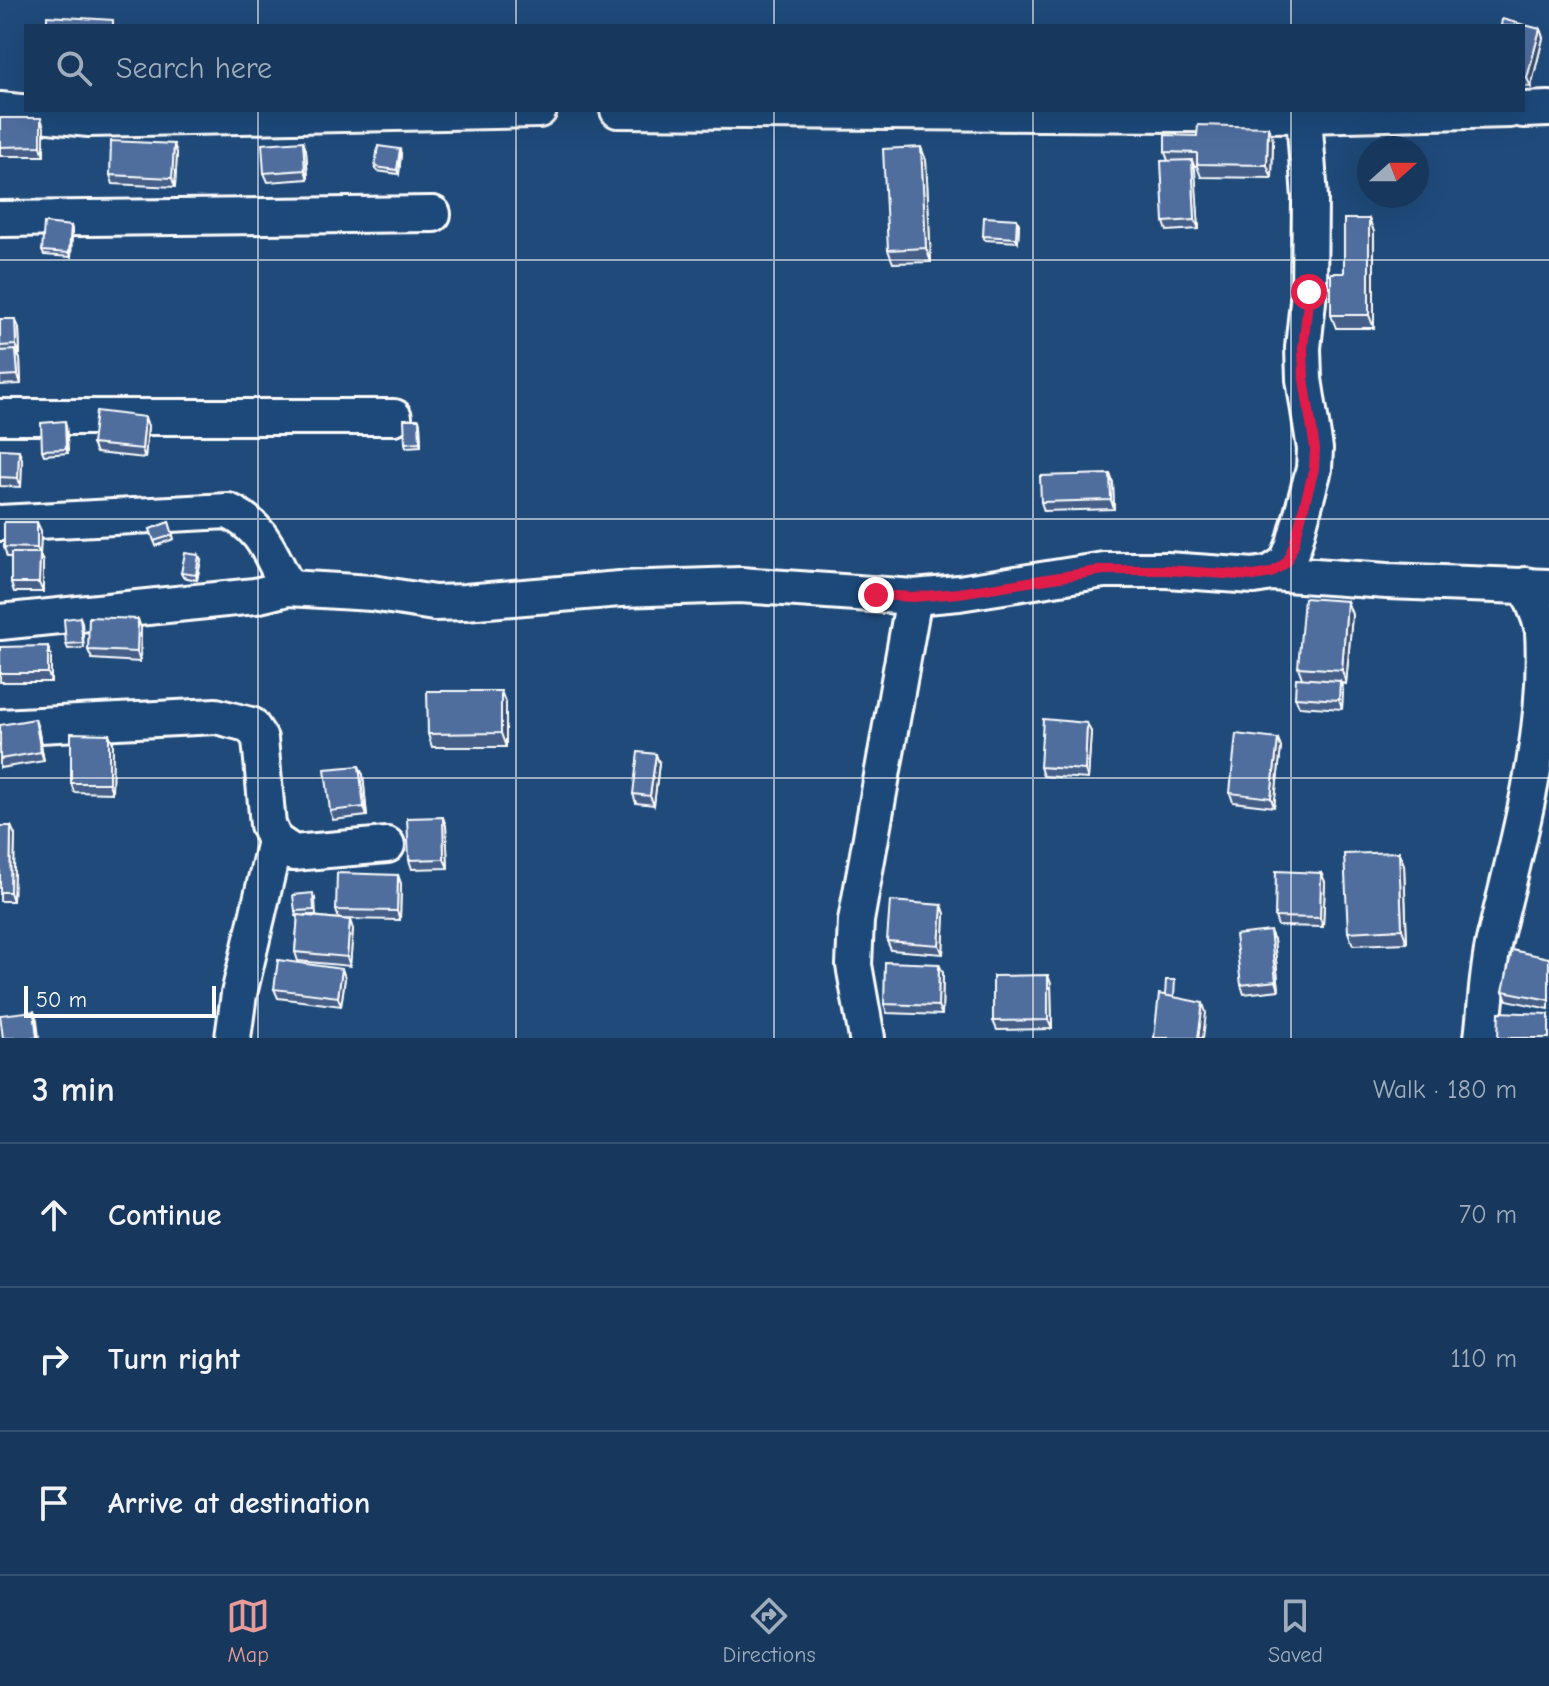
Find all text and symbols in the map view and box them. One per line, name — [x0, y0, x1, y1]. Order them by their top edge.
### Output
search box — [24, 24, 1525, 112]
icon: search — [52, 46, 96, 90]
text: Search here — [116, 51, 272, 86]
north arrow — [1357, 136, 1429, 208]
route start — [1291, 274, 1327, 310]
route end — [858, 577, 894, 613]
scale bar — [24, 982, 216, 1018]
text: 50 m — [36, 987, 87, 1013]
text: 3 min — [32, 1070, 115, 1110]
text: Walk · 180 m — [1373, 1075, 1517, 1105]
icon: ahead — [32, 1193, 76, 1237]
text: Continue — [108, 1198, 222, 1233]
text: 70 m — [1459, 1200, 1517, 1230]
icon: right — [32, 1337, 76, 1381]
text: Turn right — [108, 1342, 240, 1377]
text: 110 m — [1450, 1344, 1517, 1374]
icon: arrive — [32, 1481, 76, 1525]
text: Arrive at destination — [108, 1486, 370, 1521]
tab: Map — [226, 1594, 270, 1668]
tab: Directions — [723, 1594, 816, 1668]
tab: Saved — [1268, 1594, 1323, 1668]

